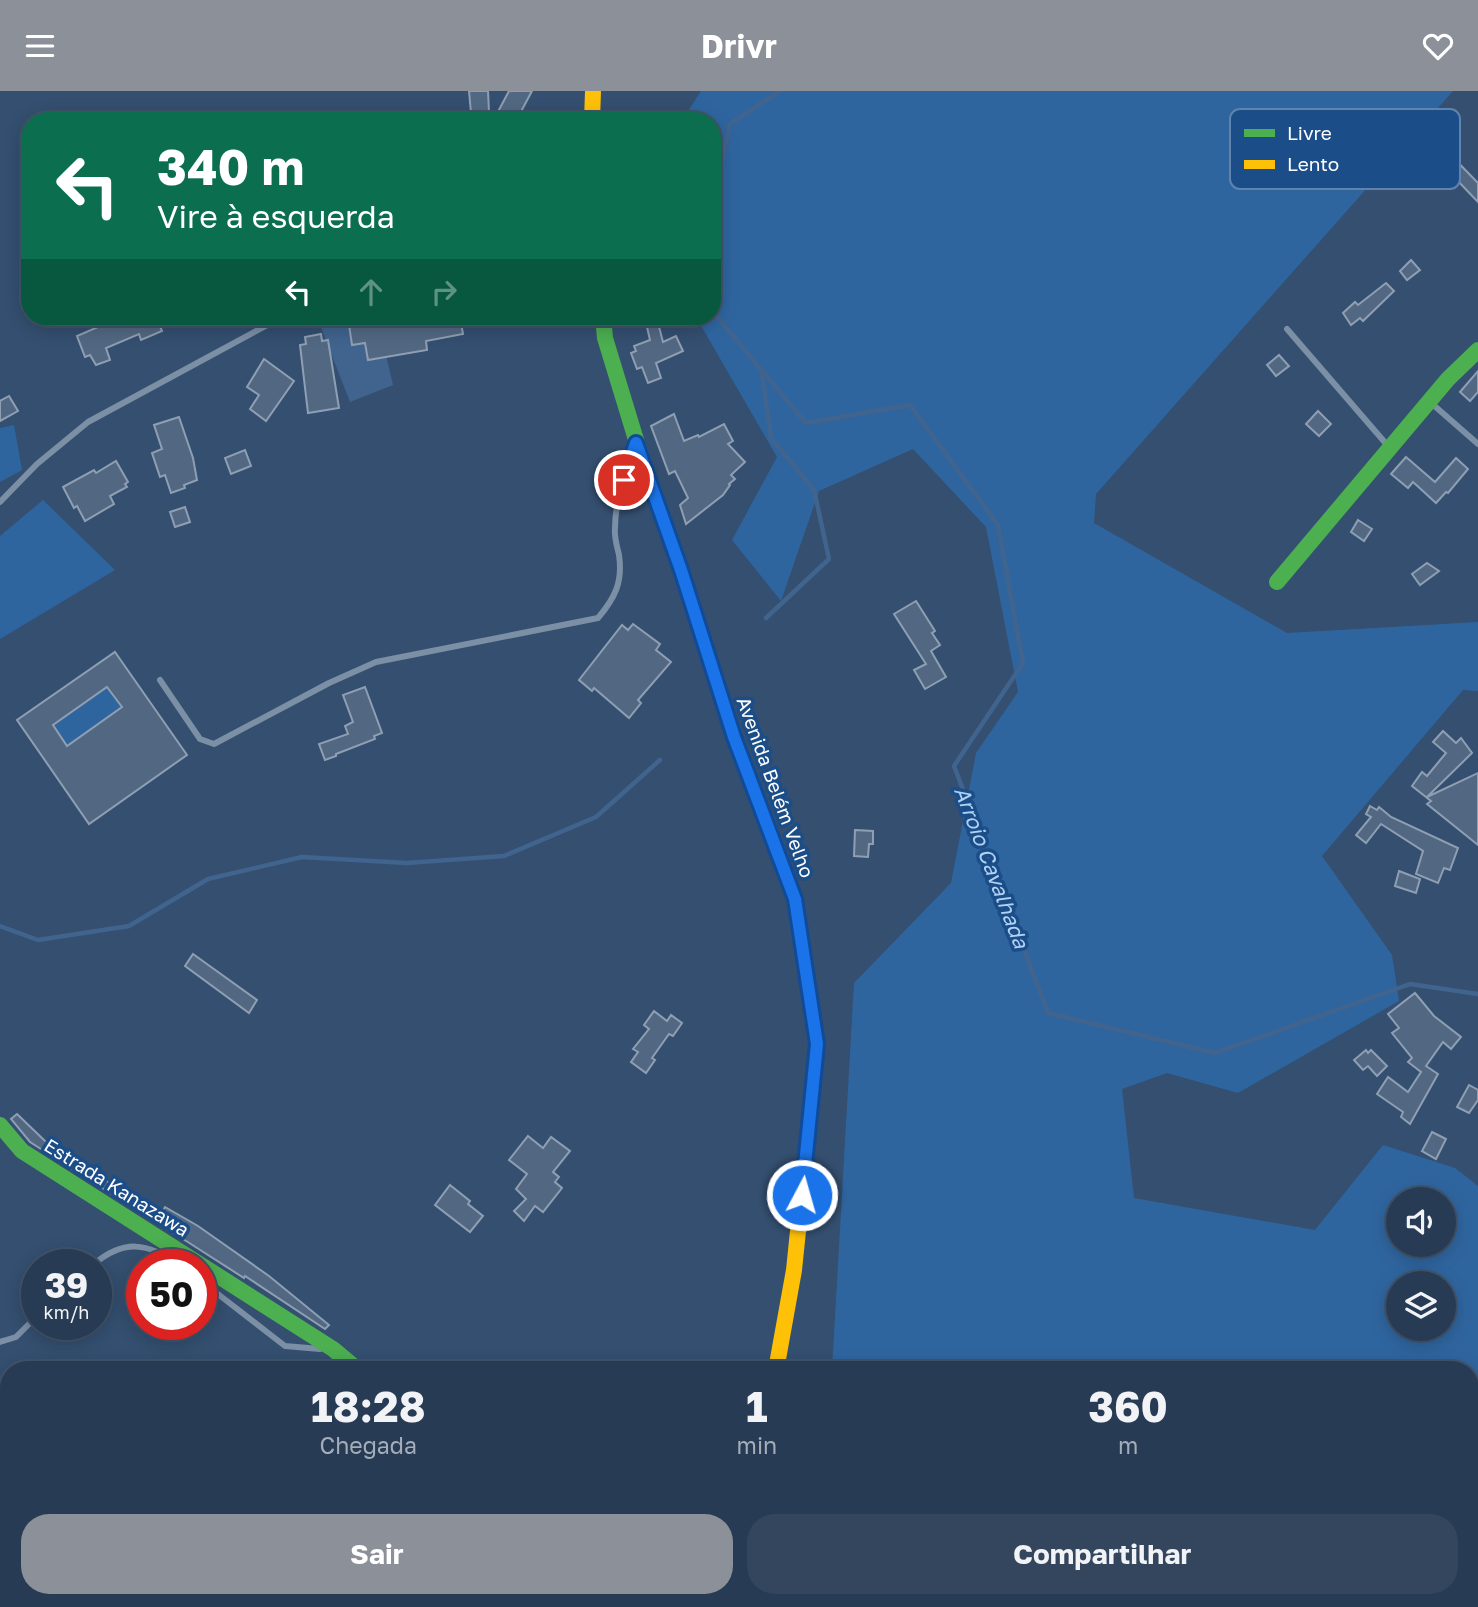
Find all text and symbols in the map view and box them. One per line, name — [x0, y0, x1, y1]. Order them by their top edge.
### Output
icon: menu — [21, 27, 59, 65]
text: Drivr — [701, 27, 777, 65]
icon: heart — [1419, 27, 1457, 65]
legend — [1230, 109, 1460, 189]
text: Livre — [1287, 121, 1332, 144]
text: 340 m — [157, 137, 305, 196]
icon: left — [42, 140, 133, 231]
text: Lento — [1287, 152, 1339, 175]
text: Vire à esquerda — [157, 197, 395, 235]
icon: left — [279, 273, 317, 311]
icon: ahead — [352, 273, 390, 311]
icon: right — [425, 273, 463, 311]
pin — [594, 450, 654, 510]
icon: arrive — [605, 461, 643, 499]
street label: Avenida Belém Velho — [733, 693, 819, 881]
water label: Arroio Cavalhada — [949, 782, 1035, 953]
street label: Estrada Kanazawa — [40, 1133, 194, 1241]
position arrow — [765, 1158, 839, 1232]
map controls — [1386, 1187, 1456, 1341]
button: sound — [1386, 1187, 1456, 1257]
speed limit sign: 50 — [126, 1249, 217, 1340]
text: 39 — [45, 1264, 88, 1306]
button: layers — [1386, 1271, 1456, 1341]
text: km/h — [44, 1301, 89, 1323]
text: 18:28 — [311, 1381, 426, 1431]
text: 1 — [746, 1381, 768, 1431]
text: 360 — [1088, 1381, 1168, 1431]
text: Chegada — [320, 1431, 417, 1459]
text: min — [737, 1431, 777, 1459]
text: m — [1118, 1431, 1138, 1459]
button: Sair — [21, 1514, 733, 1594]
button: Compartilhar — [747, 1514, 1458, 1594]

